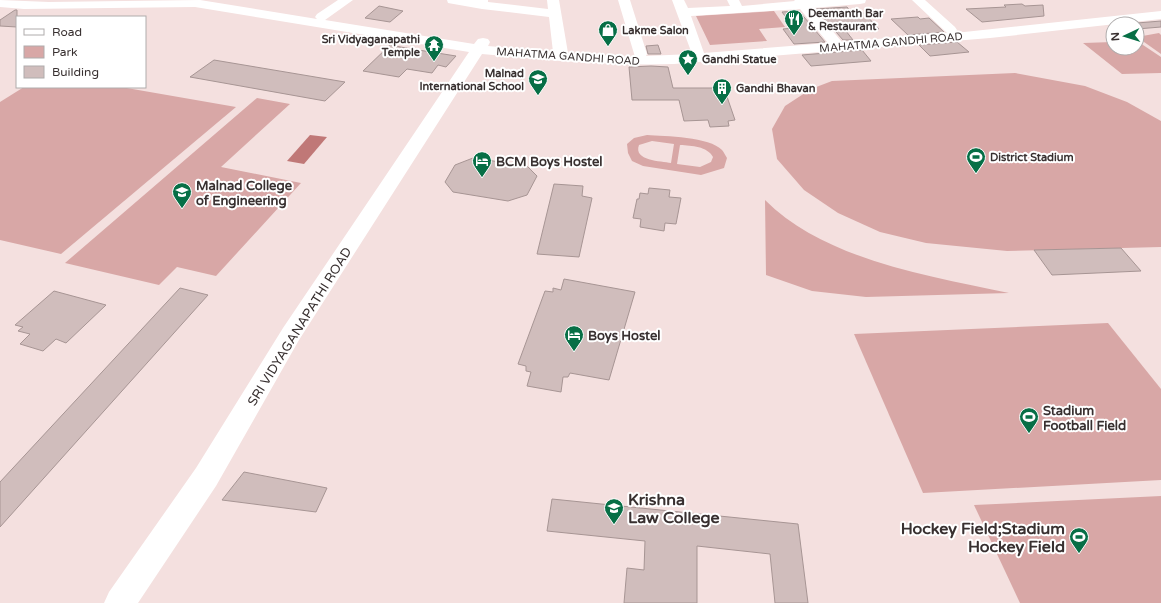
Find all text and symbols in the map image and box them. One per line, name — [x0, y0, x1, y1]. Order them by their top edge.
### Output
place label: Deemanth Bar & Restaurant — [808, 7, 884, 33]
restaurant icon: Deemanth Bar & Restaurant — [783, 8, 805, 36]
legend — [16, 16, 146, 88]
north arrow — [1105, 16, 1145, 56]
shop icon: Lakme Salon — [597, 19, 619, 47]
place label: Lakme Salon — [622, 24, 689, 37]
text: Road — [52, 25, 82, 39]
street label: MAHATMA GANDHI ROAD — [819, 30, 963, 55]
text: N — [1109, 32, 1122, 42]
place label: Sri Vidyaganapathi Temple — [322, 33, 421, 60]
temple icon: Sri Vidyaganapathi Temple — [423, 34, 445, 62]
text: Park — [52, 45, 78, 59]
street label: MAHATMA GANDHI ROAD — [496, 45, 640, 68]
place icon: Gandhi Statue — [677, 48, 699, 76]
place label: Gandhi Statue — [702, 53, 777, 66]
text: Building — [52, 65, 99, 79]
place label: Malnad International School — [420, 67, 524, 93]
school or university icon: Malnad International School — [527, 68, 549, 96]
building icon: Gandhi Bhavan — [711, 77, 733, 105]
place label: Gandhi Bhavan — [736, 82, 816, 95]
sports icon: District Stadium — [965, 146, 987, 174]
hotel icon: BCM Boys Hostel — [471, 150, 493, 178]
place label: District Stadium — [990, 151, 1074, 164]
place label: BCM Boys Hostel — [496, 154, 603, 170]
place label: Malnad College of Engineering — [196, 178, 293, 209]
school or university icon: Malnad College of Engineering — [171, 181, 193, 209]
street label: SRI VIDYAGANAPATHI ROAD — [244, 244, 356, 409]
hotel icon: Boys Hostel — [563, 324, 585, 352]
place label: Boys Hostel — [588, 328, 661, 344]
place label: Stadium Football Field — [1043, 403, 1126, 434]
sports icon: Stadium Football Field — [1018, 406, 1040, 434]
place label: Krishna Law College — [628, 490, 720, 528]
school or university icon: Krishna Law College — [603, 497, 625, 525]
place label: Hockey Field;Stadium Hockey Field — [901, 519, 1065, 557]
sports icon: Hockey Field;Stadium Hockey Field — [1068, 526, 1090, 554]

